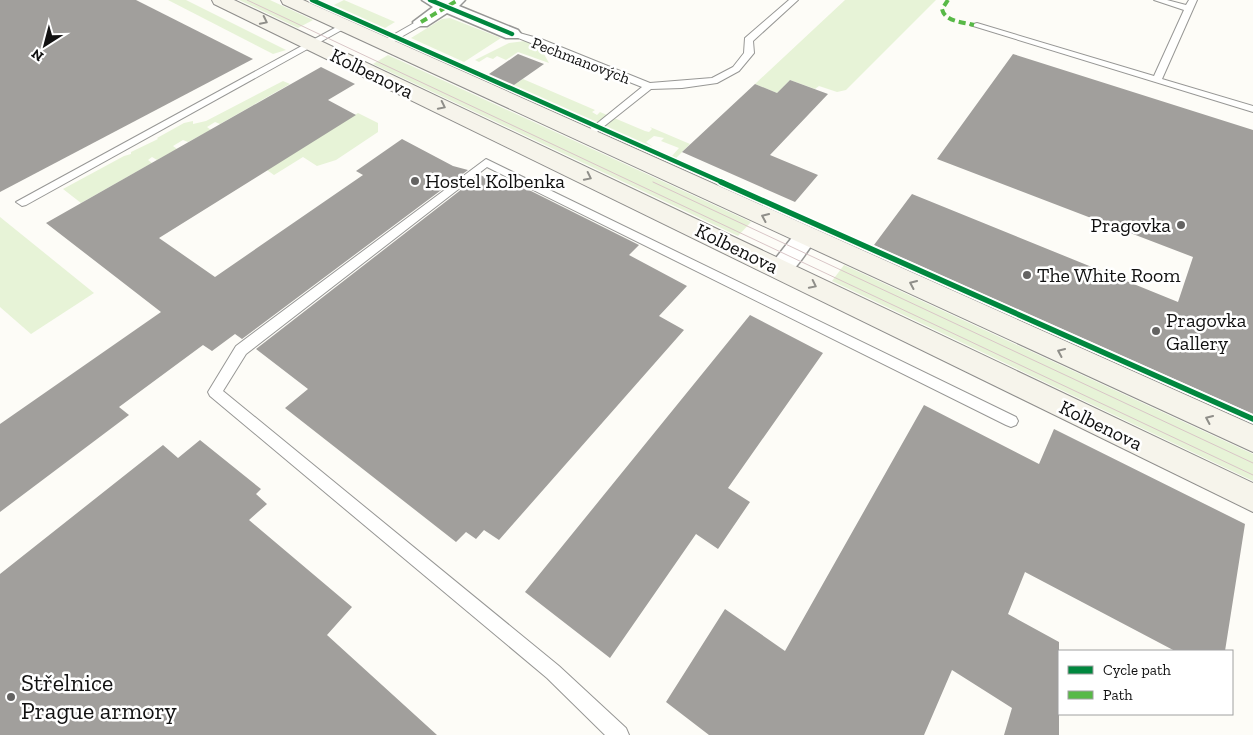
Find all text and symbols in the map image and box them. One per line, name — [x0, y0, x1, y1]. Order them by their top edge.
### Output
one-way arrow — [258, 15, 267, 25]
north arrow — [20, 20, 70, 70]
street label: Pechmanových — [529, 33, 633, 88]
street label: Kolbenova — [327, 43, 418, 104]
text: N — [28, 45, 47, 65]
one-way arrow — [437, 100, 446, 111]
place label: Hostel Kolbenka — [425, 169, 565, 193]
one-way arrow — [583, 170, 592, 181]
marker: Hostel Kolbenka — [409, 175, 421, 187]
one-way arrow — [761, 213, 770, 223]
place label: Pragovka — [1091, 213, 1171, 237]
street label: Kolbenova — [692, 218, 783, 279]
marker: Pragovka — [1175, 219, 1187, 231]
place label: The White Room — [1037, 263, 1181, 287]
marker: The White Room — [1021, 269, 1033, 281]
one-way arrow — [808, 279, 817, 289]
one-way arrow — [909, 280, 918, 291]
place label: Pragovka Gallery — [1166, 308, 1247, 355]
marker: Pragovka Gallery — [1150, 325, 1162, 337]
one-way arrow — [1057, 347, 1066, 358]
street label: Kolbenova — [1056, 395, 1147, 456]
one-way arrow — [1205, 415, 1214, 425]
legend — [1058, 650, 1233, 715]
text: Cycle path — [1103, 661, 1172, 679]
place label: Střelnice Prague armory — [21, 668, 178, 725]
text: Path — [1103, 686, 1133, 704]
marker: Střelnice Prague armory — [5, 691, 17, 703]

